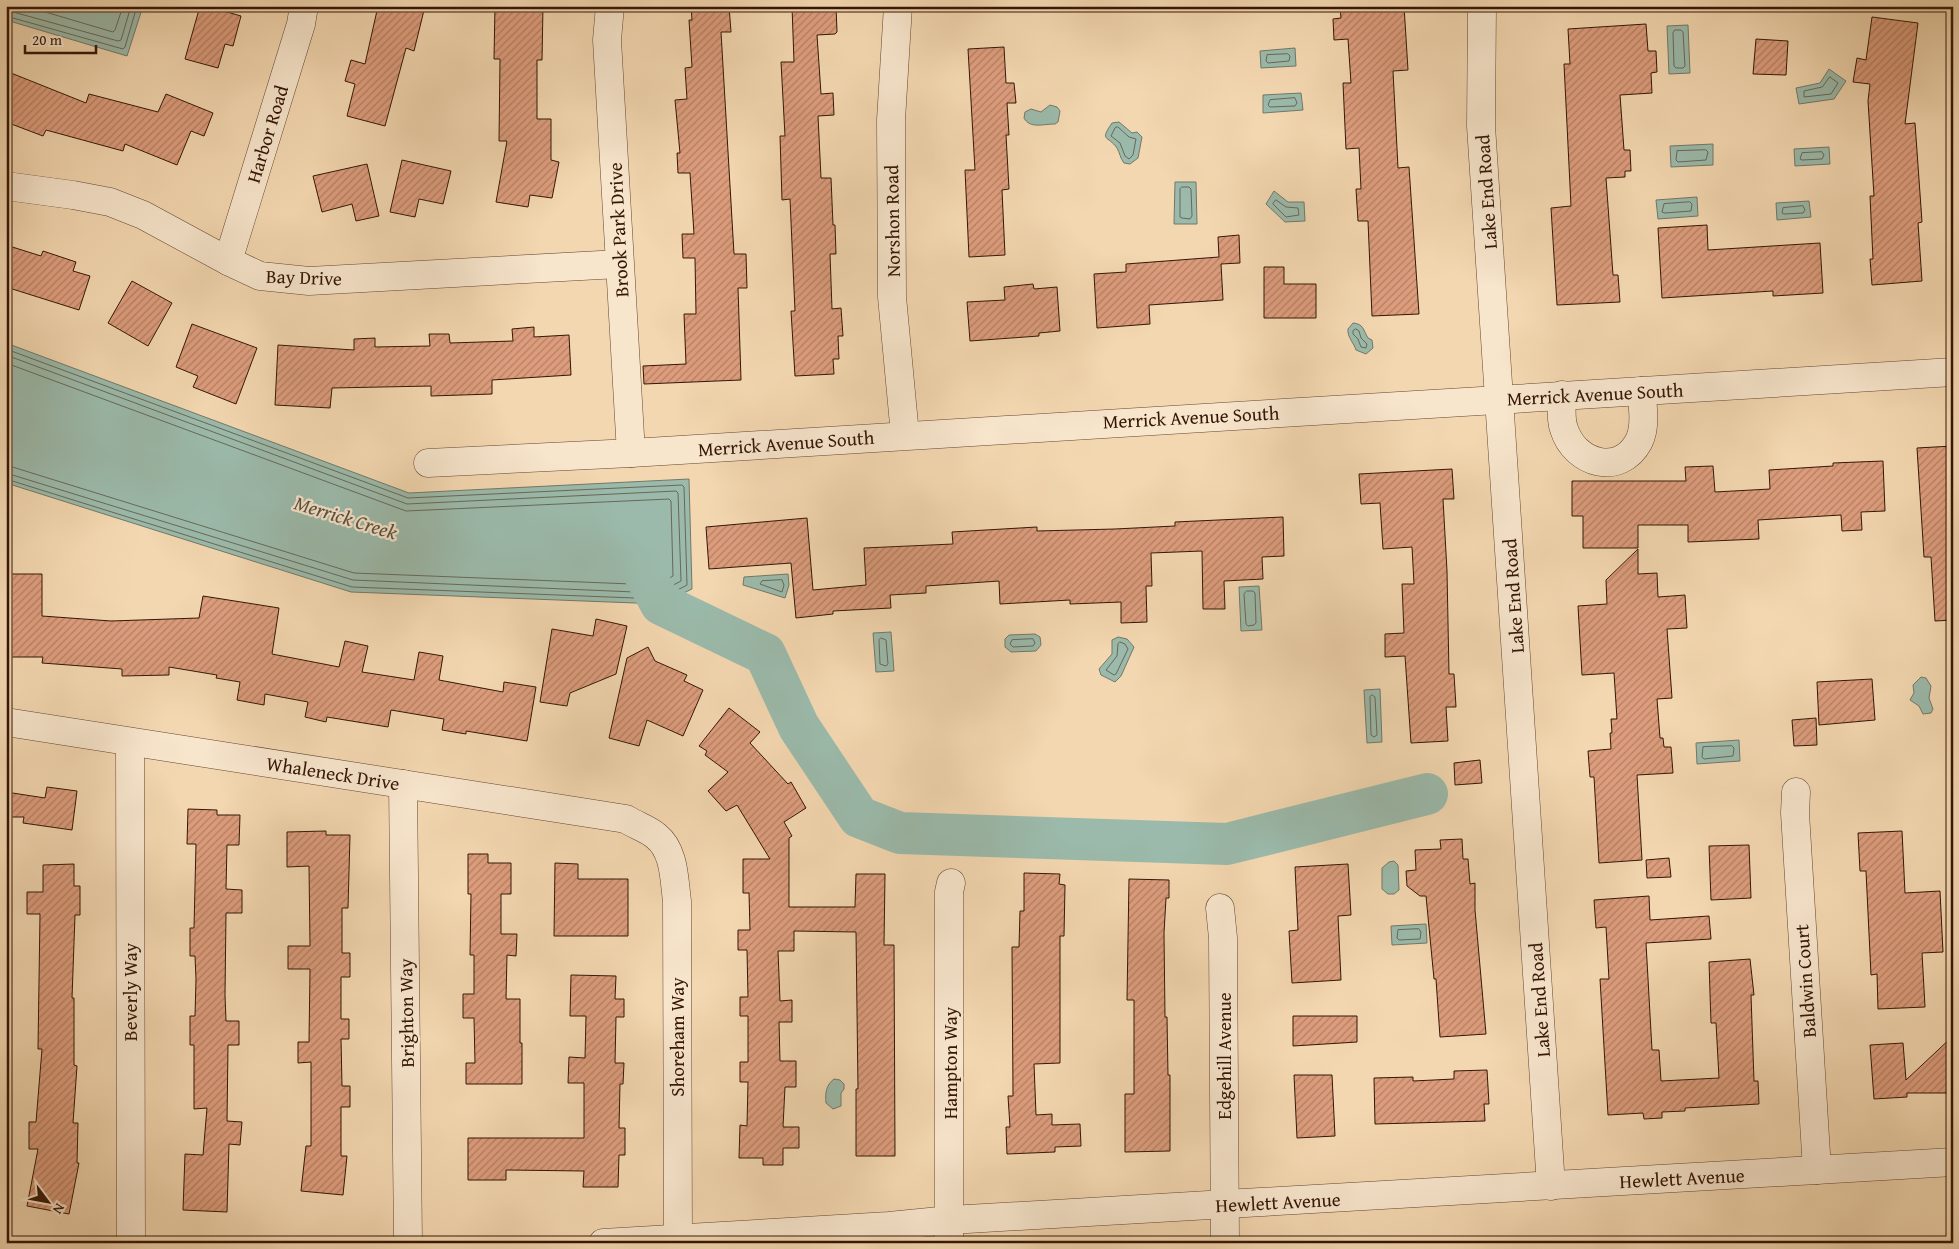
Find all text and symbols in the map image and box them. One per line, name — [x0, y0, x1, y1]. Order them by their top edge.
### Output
scale bar — [25, 22, 96, 54]
text: 20 m — [32, 29, 63, 50]
street label: Harbor Road — [239, 81, 295, 186]
street label: Lake End Road — [1468, 133, 1504, 250]
street label: Brook Park Drive — [600, 162, 636, 298]
street label: Norshon Road — [877, 164, 907, 277]
street label: Bay Drive — [266, 262, 343, 292]
street label: Merrick Avenue South — [1506, 375, 1684, 413]
street label: Merrick Avenue South — [1102, 398, 1280, 436]
street label: Merrick Avenue South — [697, 423, 875, 463]
water label: Merrick Creek — [291, 488, 402, 547]
street label: Lake End Road — [1495, 537, 1531, 654]
street label: Whaleneck Drive — [265, 749, 402, 797]
street label: Baldwin Court — [1787, 923, 1823, 1039]
street label: Lake End Road — [1521, 941, 1557, 1058]
street label: Beverly Way — [116, 942, 144, 1041]
street label: Brighton Way — [391, 958, 421, 1068]
street label: Shoreham Way — [663, 977, 691, 1097]
street label: Edgehill Avenue — [1210, 992, 1238, 1120]
street label: Hampton Way — [936, 1006, 964, 1119]
street label: Hewlett Avenue — [1619, 1161, 1745, 1195]
north arrow — [22, 1176, 72, 1226]
street label: Hewlett Avenue — [1215, 1185, 1341, 1219]
text: N — [48, 1200, 70, 1219]

